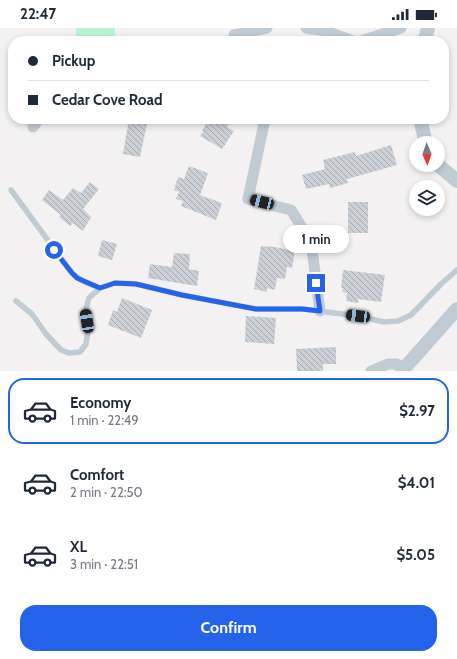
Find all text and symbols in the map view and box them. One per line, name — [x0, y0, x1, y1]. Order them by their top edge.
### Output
text: 22:47 — [20, 5, 56, 23]
text: Pickup — [52, 52, 95, 70]
text: Cedar Cove Road — [52, 91, 163, 109]
north arrow — [409, 136, 445, 172]
map controls — [409, 136, 445, 216]
button: layers — [409, 180, 445, 216]
car — [249, 193, 275, 211]
callout: 1 min — [283, 225, 349, 253]
text: 1 min — [301, 231, 331, 247]
route start — [45, 241, 63, 259]
route end — [307, 274, 325, 292]
car — [79, 308, 95, 334]
car — [345, 309, 371, 323]
icon: car — [22, 393, 58, 429]
text: Economy — [70, 394, 131, 412]
text: $2.97 — [399, 402, 435, 420]
text: 1 min · 22:49 — [70, 412, 139, 428]
icon: car — [22, 465, 58, 501]
text: Comfort — [70, 466, 124, 484]
text: $4.01 — [398, 474, 435, 492]
text: 2 min · 22:50 — [70, 484, 143, 500]
icon: car — [22, 537, 58, 573]
text: XL — [70, 538, 87, 556]
text: $5.05 — [396, 546, 435, 564]
text: 3 min · 22:51 — [70, 556, 138, 572]
button: Confirm — [20, 605, 437, 651]

